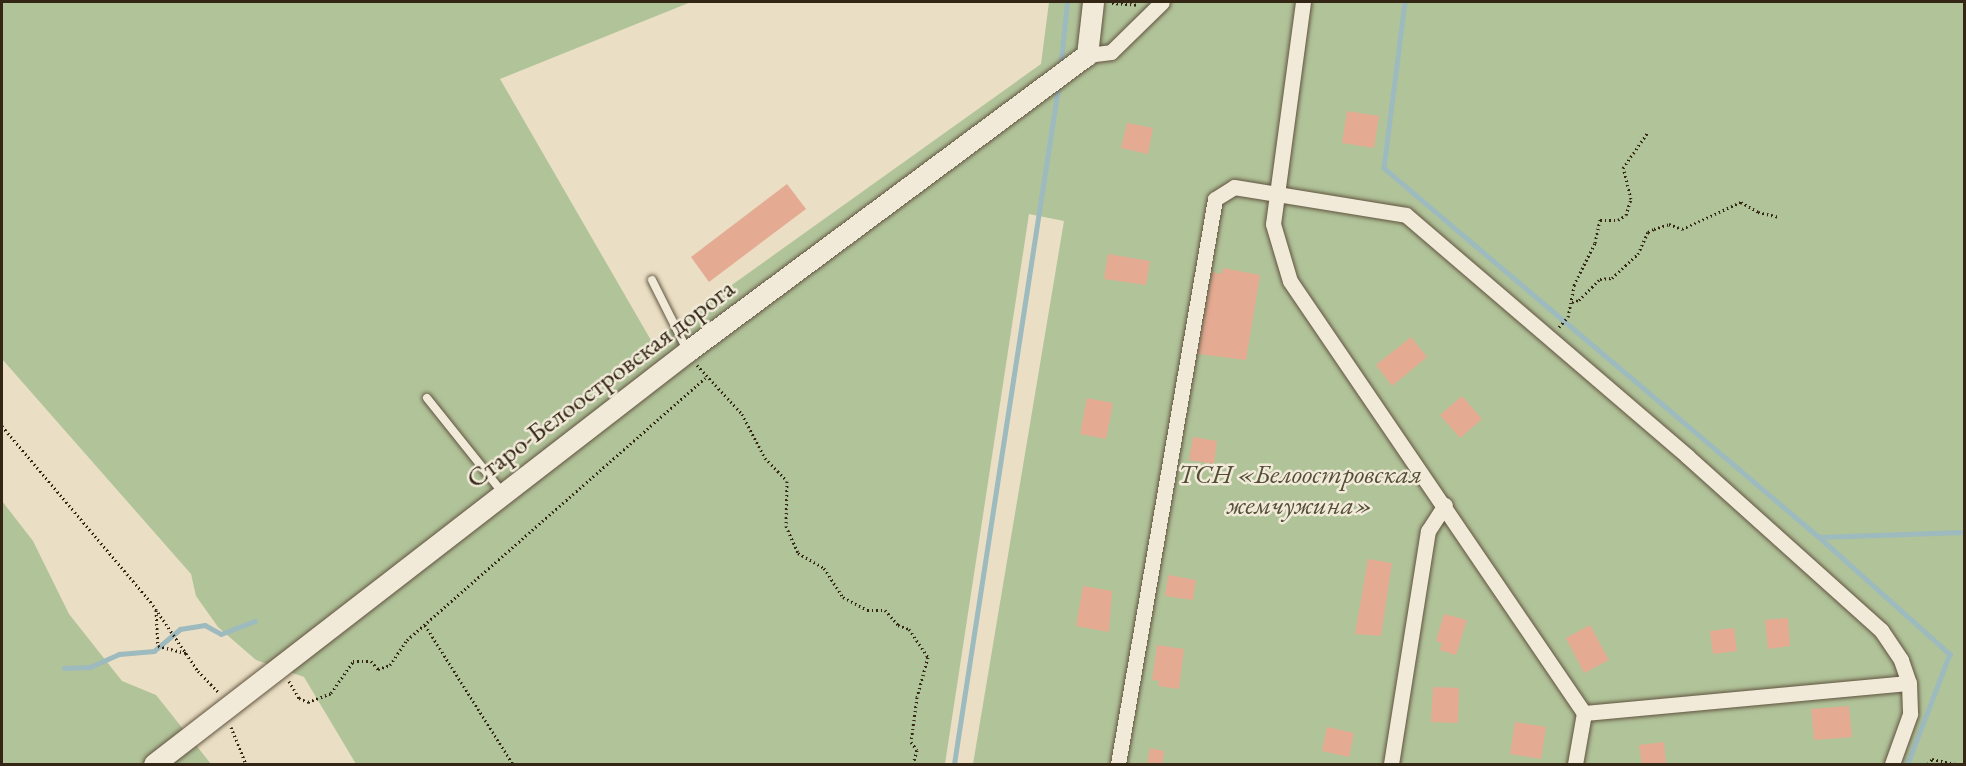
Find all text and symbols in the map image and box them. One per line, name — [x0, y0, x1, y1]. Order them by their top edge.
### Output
street label: Старо-Белоостровская дорога — [459, 272, 741, 494]
park label: ТСН «Белоостровская жемчужина» — [1178, 457, 1422, 520]

